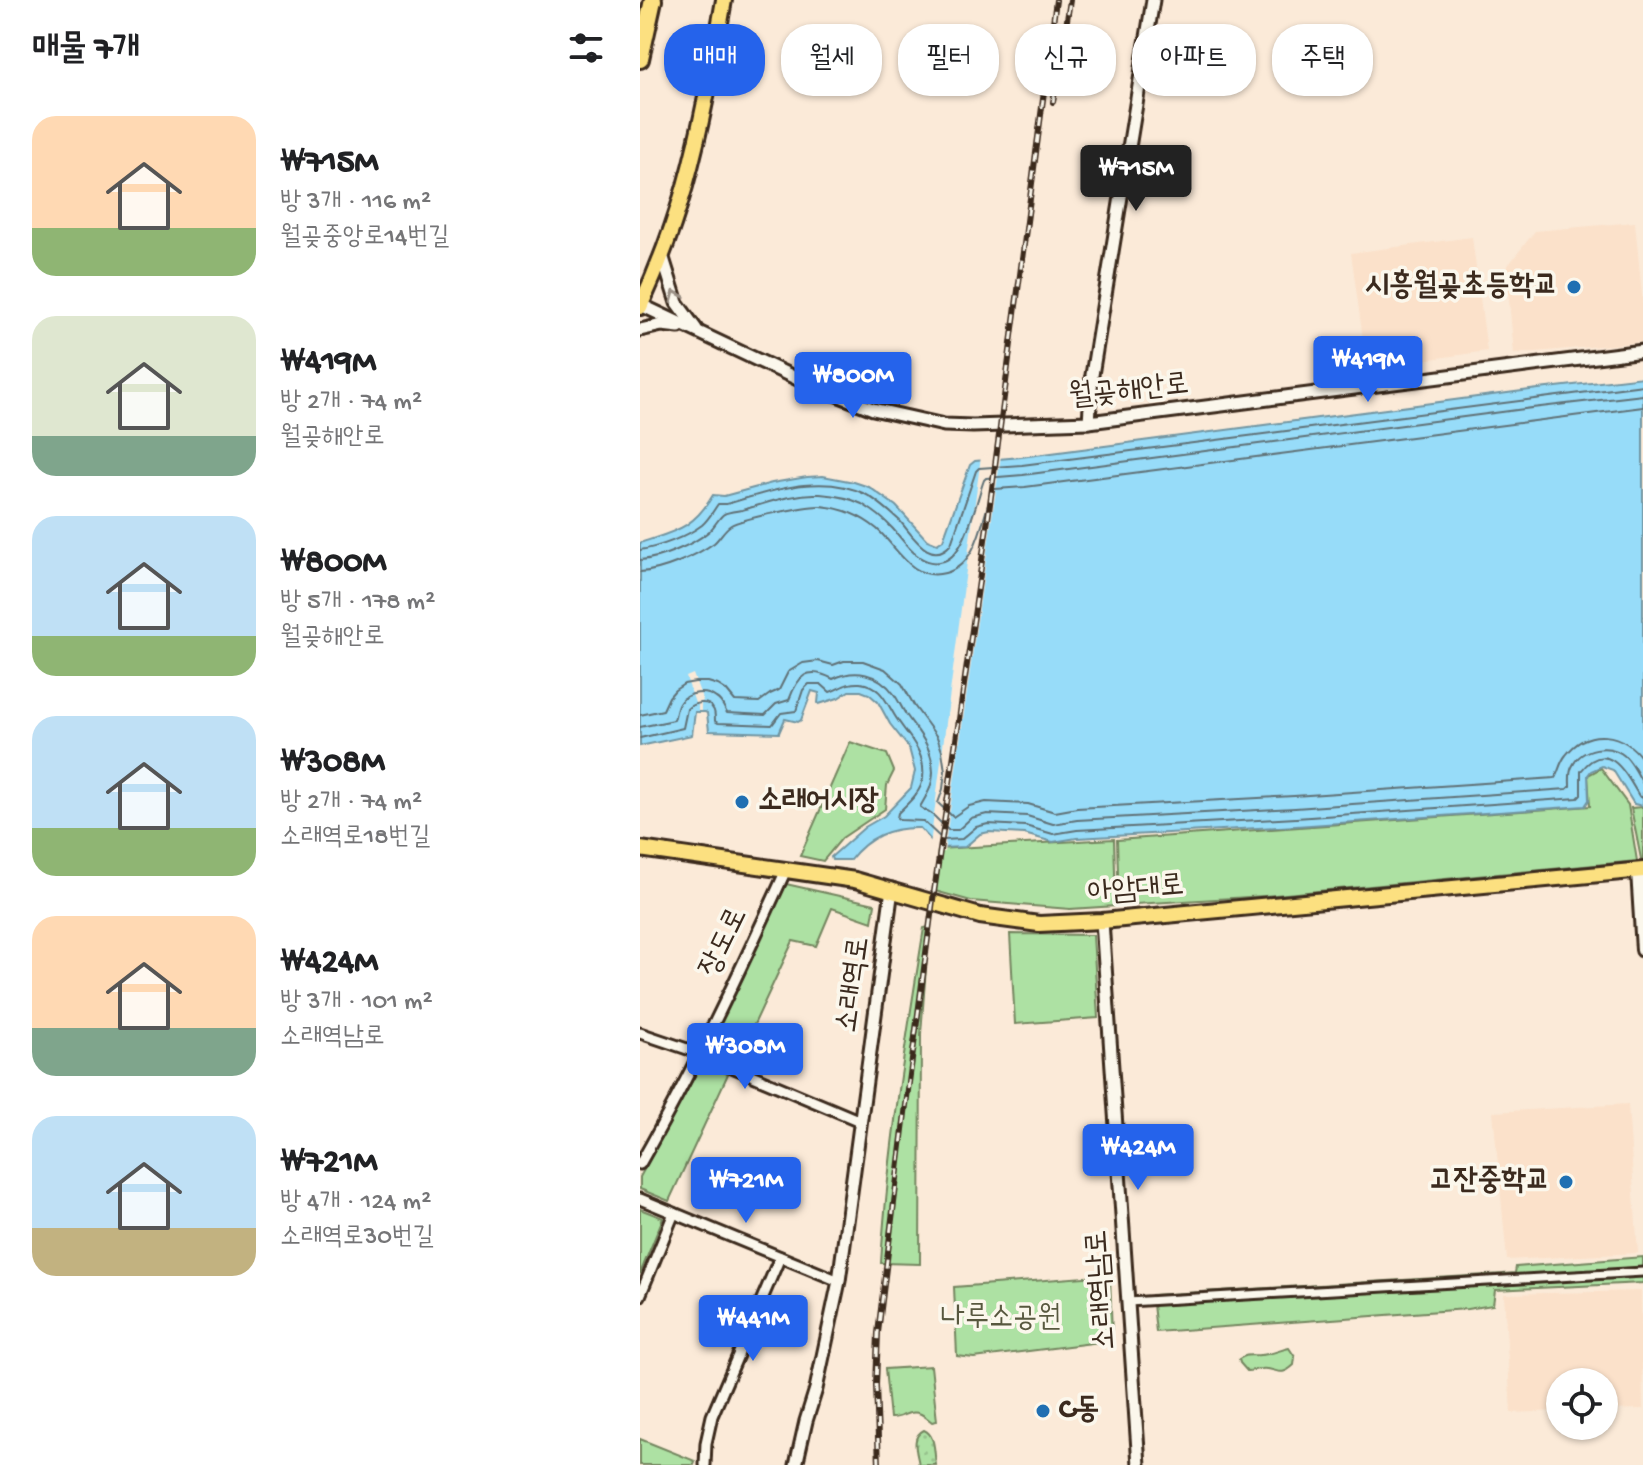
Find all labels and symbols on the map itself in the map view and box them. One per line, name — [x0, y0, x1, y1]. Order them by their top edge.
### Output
pin: ₩715M — [1080, 145, 1192, 213]
place label: 시흥월곶초등학교 — [1365, 268, 1558, 305]
marker: 시흥월곶초등학교 — [1565, 278, 1583, 296]
one-way arrow — [669, 290, 685, 304]
pin: ₩419M — [1312, 336, 1424, 404]
pin: ₩800M — [797, 352, 909, 420]
street label: 월곶해안로 — [1067, 367, 1191, 416]
place label: 소래어시장 — [758, 785, 879, 820]
marker: 소래어시장 — [733, 793, 751, 811]
street label: 아암대로 — [1086, 869, 1186, 913]
street label: 장도로 — [693, 903, 757, 983]
street label: 소래역로 — [831, 935, 879, 1035]
pin: ₩308M — [689, 1023, 801, 1091]
pin: ₩424M — [1082, 1124, 1194, 1192]
pin: ₩721M — [690, 1157, 802, 1225]
place label: 고잔중학교 — [1429, 1165, 1550, 1200]
marker: 고잔중학교 — [1557, 1173, 1575, 1191]
street label: 소래역남로 — [1081, 1229, 1125, 1351]
pin: ₩441M — [697, 1295, 809, 1363]
park label: 나루소공원 — [941, 1302, 1061, 1337]
place label: C동 — [1059, 1394, 1099, 1429]
marker: C동 — [1034, 1402, 1052, 1420]

